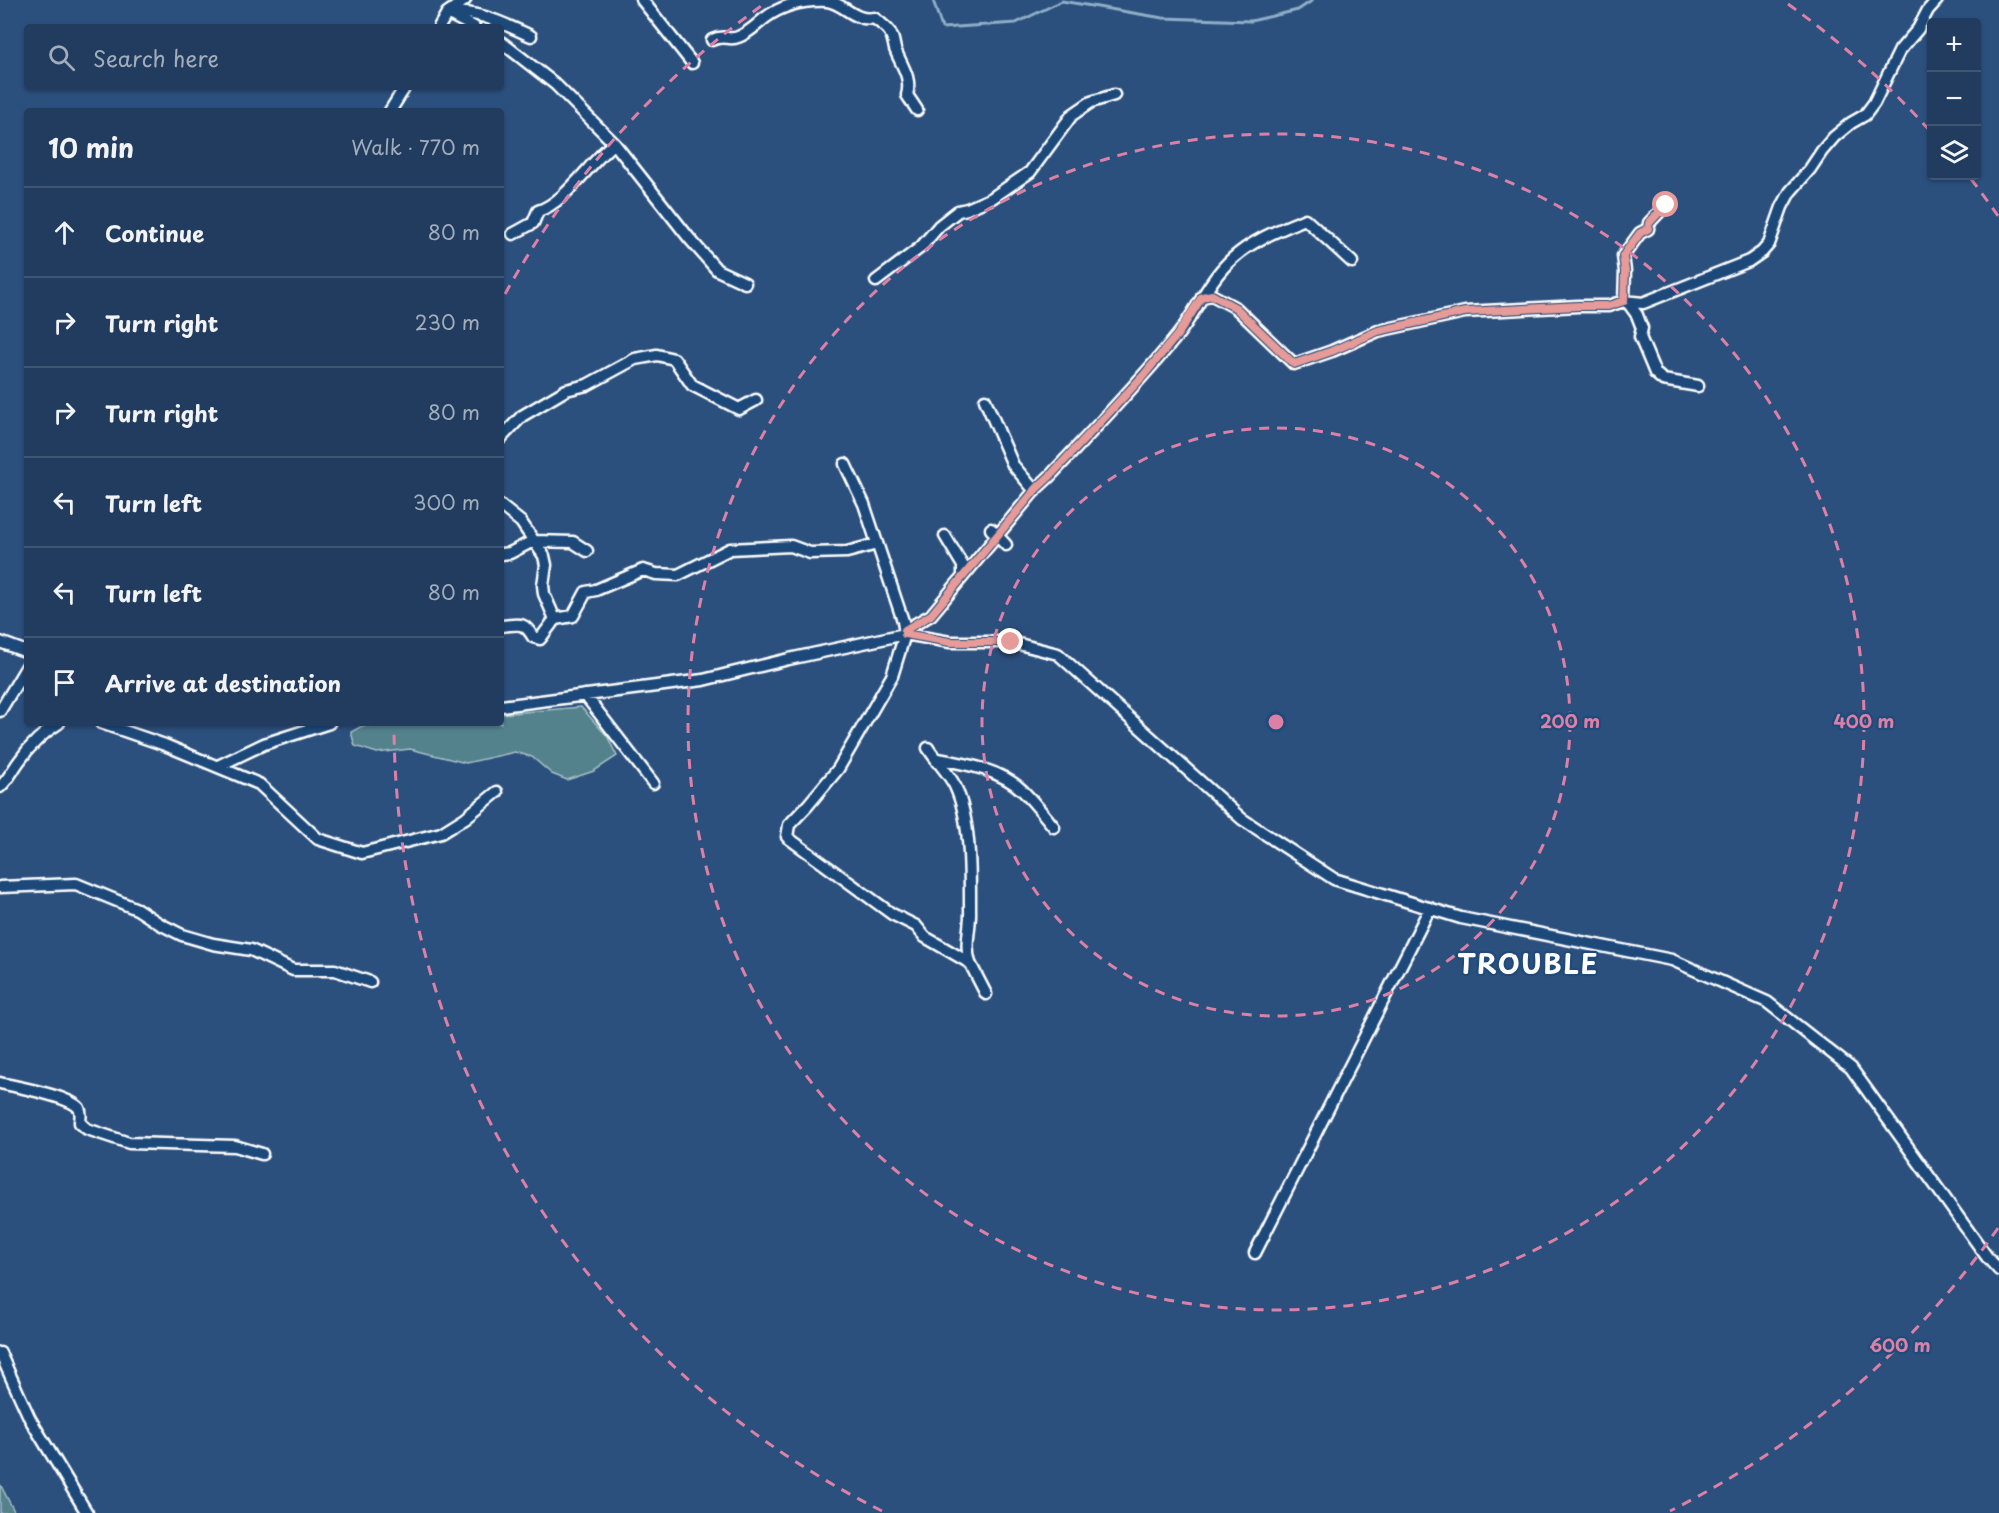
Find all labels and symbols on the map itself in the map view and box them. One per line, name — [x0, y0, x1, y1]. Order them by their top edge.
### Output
route start — [1652, 191, 1678, 217]
route end — [997, 628, 1023, 654]
text: 200 m — [1540, 707, 1600, 734]
text: 400 m — [1834, 707, 1894, 734]
centre of rings — [1266, 712, 1286, 732]
district label: TROUBLE — [1457, 942, 1599, 983]
text: 600 m — [1869, 1331, 1931, 1358]

